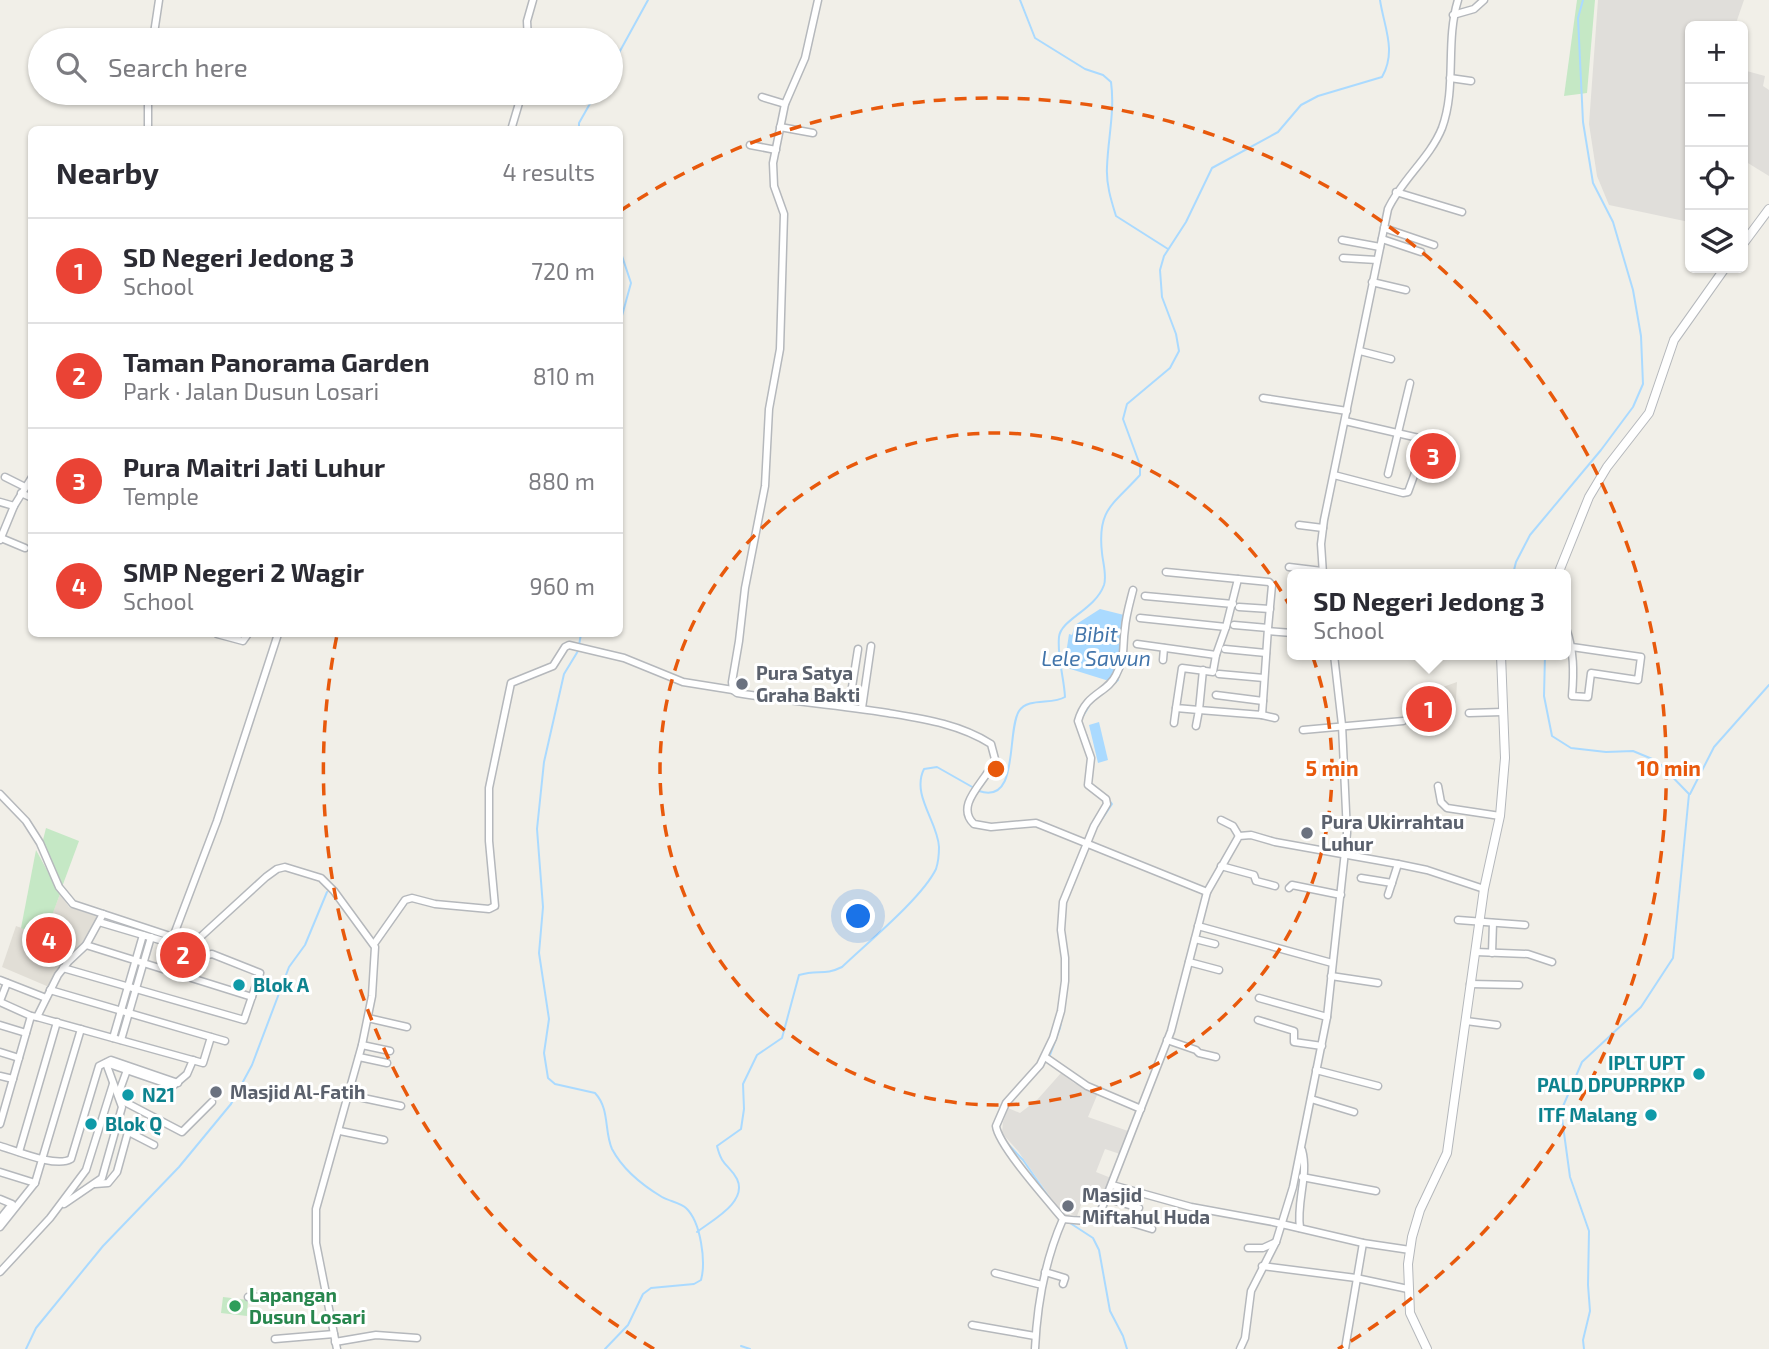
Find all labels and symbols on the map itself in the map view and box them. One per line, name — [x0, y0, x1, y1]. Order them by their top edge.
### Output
pin: 3 — [1410, 430, 1456, 482]
water label: Bibit Lele Sawun — [1041, 621, 1151, 670]
place label: Pura Satya Graha Bakti — [756, 661, 860, 706]
marker: Pura Satya Graha Bakti — [734, 676, 750, 692]
pin: 1 — [1406, 683, 1452, 735]
text: 5 min — [1305, 755, 1359, 780]
text: 10 min — [1637, 755, 1701, 780]
centre of rings — [984, 757, 1008, 781]
place label: Pura Ukirrahtau Luhur — [1321, 810, 1464, 855]
marker: Pura Ukirrahtau Luhur — [1299, 825, 1315, 841]
your location — [841, 899, 875, 933]
pin: 4 — [26, 914, 72, 966]
pin: 2 — [160, 929, 206, 981]
place label: Blok A — [253, 973, 310, 996]
marker: Blok A — [231, 977, 247, 993]
place label: IPLT UPT PALD DPUPRPKP — [1537, 1051, 1686, 1096]
marker: IPLT UPT PALD DPUPRPKP — [1691, 1066, 1707, 1082]
place label: Masjid Al-Fatih — [230, 1080, 366, 1103]
place label: N21 — [142, 1083, 175, 1106]
marker: Masjid Al-Fatih — [208, 1084, 224, 1100]
marker: N21 — [120, 1087, 136, 1103]
place label: ITF Malang — [1538, 1103, 1637, 1126]
marker: ITF Malang — [1643, 1107, 1659, 1123]
place label: Blok Q — [105, 1112, 162, 1136]
marker: Blok Q — [83, 1116, 99, 1132]
place label: Masjid Miftahul Huda — [1082, 1183, 1210, 1228]
marker: Masjid Miftahul Huda — [1060, 1198, 1076, 1214]
place label: Lapangan Dusun Losari — [249, 1283, 366, 1328]
marker: Lapangan Dusun Losari — [227, 1298, 243, 1314]

